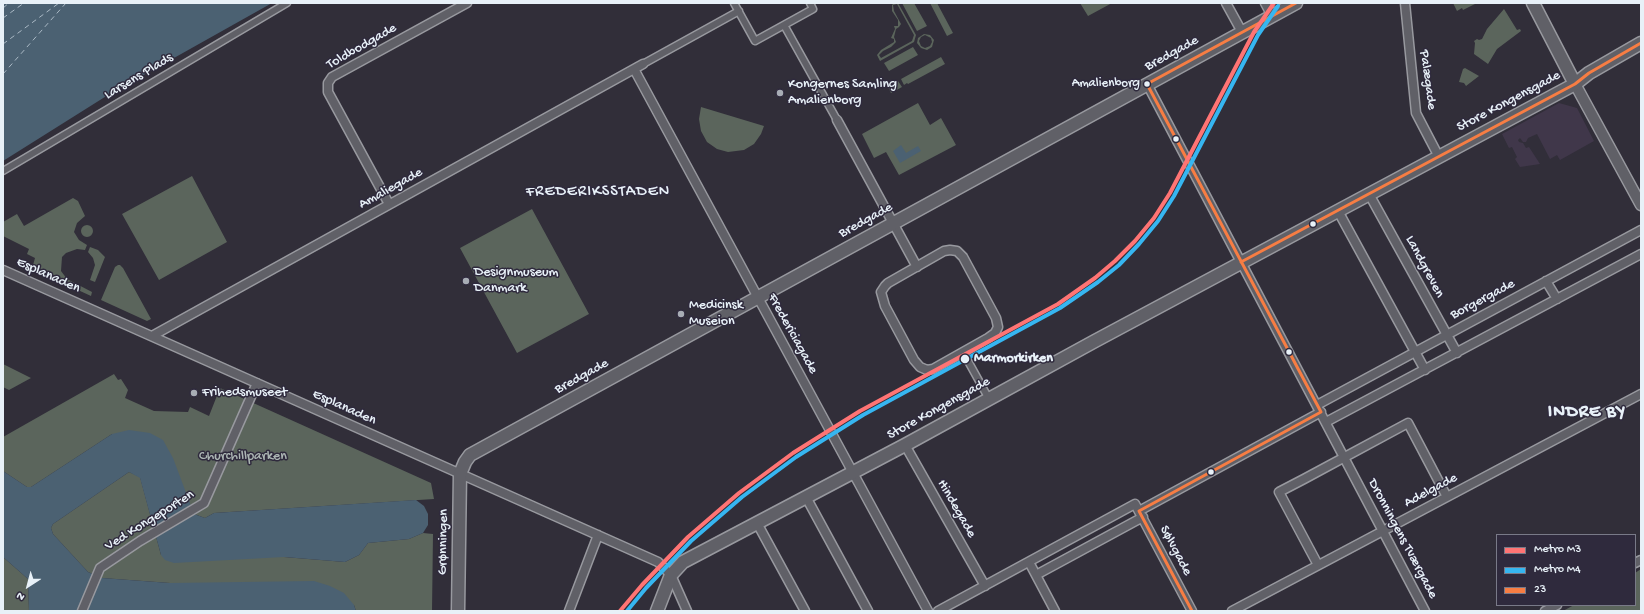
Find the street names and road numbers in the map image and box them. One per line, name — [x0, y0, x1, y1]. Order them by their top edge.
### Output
street label: Toldbodgade — [324, 20, 400, 74]
street label: Bredgade — [1142, 32, 1202, 76]
street label: Palægade — [1414, 49, 1440, 111]
street label: Larsens Plads — [102, 50, 176, 104]
street label: Store Kongensgade — [1454, 68, 1564, 136]
street label: Amaliegade — [356, 165, 426, 213]
street label: Bredgade — [836, 199, 896, 243]
street label: Landgreven — [1401, 233, 1447, 301]
street label: Esplanaden — [13, 254, 83, 298]
street label: Borgergade — [1448, 276, 1518, 324]
street label: Fredericiagade — [763, 291, 821, 377]
street label: Bredgade — [552, 355, 612, 399]
street label: Store Kongensgade — [885, 374, 993, 444]
street label: Esplanaden — [309, 386, 379, 430]
street label: Adelgade — [1401, 470, 1461, 512]
street label: Dronningens Tværgade — [1363, 476, 1441, 602]
street label: Hindegade — [933, 477, 979, 541]
street label: Ved Kongeporten — [102, 487, 198, 555]
street label: Grønningen — [435, 509, 453, 575]
street label: Sølvgade — [1155, 523, 1195, 579]

